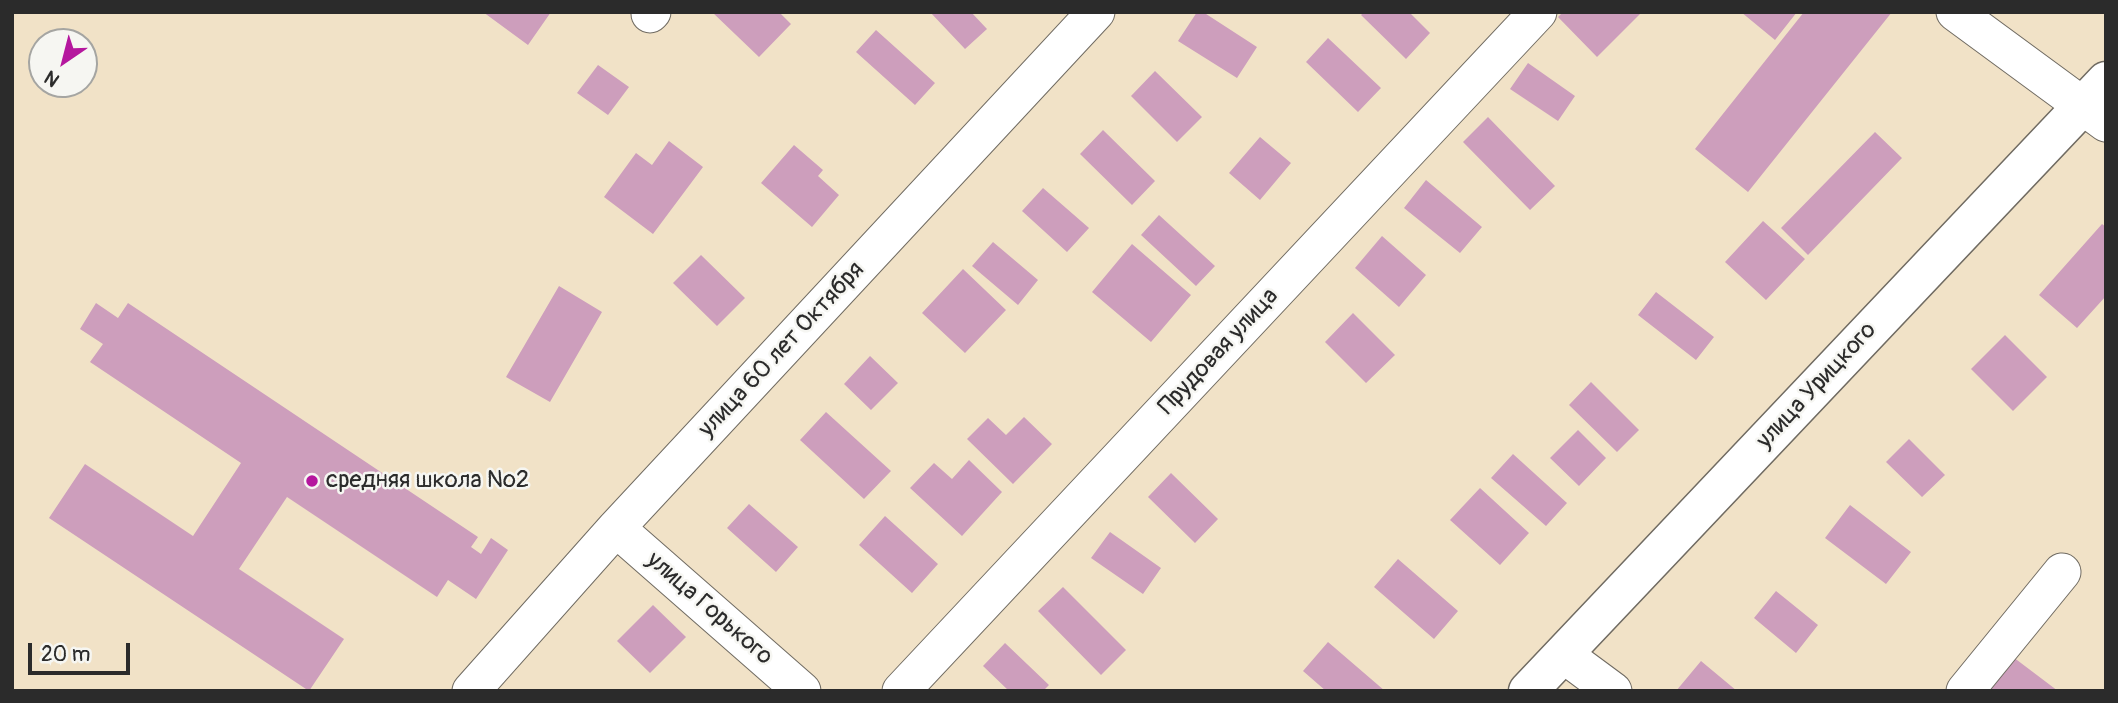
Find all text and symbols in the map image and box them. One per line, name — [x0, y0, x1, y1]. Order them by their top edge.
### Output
north arrow — [28, 28, 98, 98]
text: N — [40, 65, 64, 92]
street label: улица 60 лет Октября — [693, 256, 871, 444]
street label: Прудовая улица — [1153, 283, 1285, 421]
street label: улица Урицкого — [1751, 317, 1883, 455]
place label: средняя школа №2 — [326, 467, 529, 495]
marker: средняя школа №2 — [304, 473, 320, 489]
street label: улица Горького — [640, 546, 778, 672]
scale bar — [32, 630, 133, 674]
text: 20 m — [41, 641, 90, 668]

